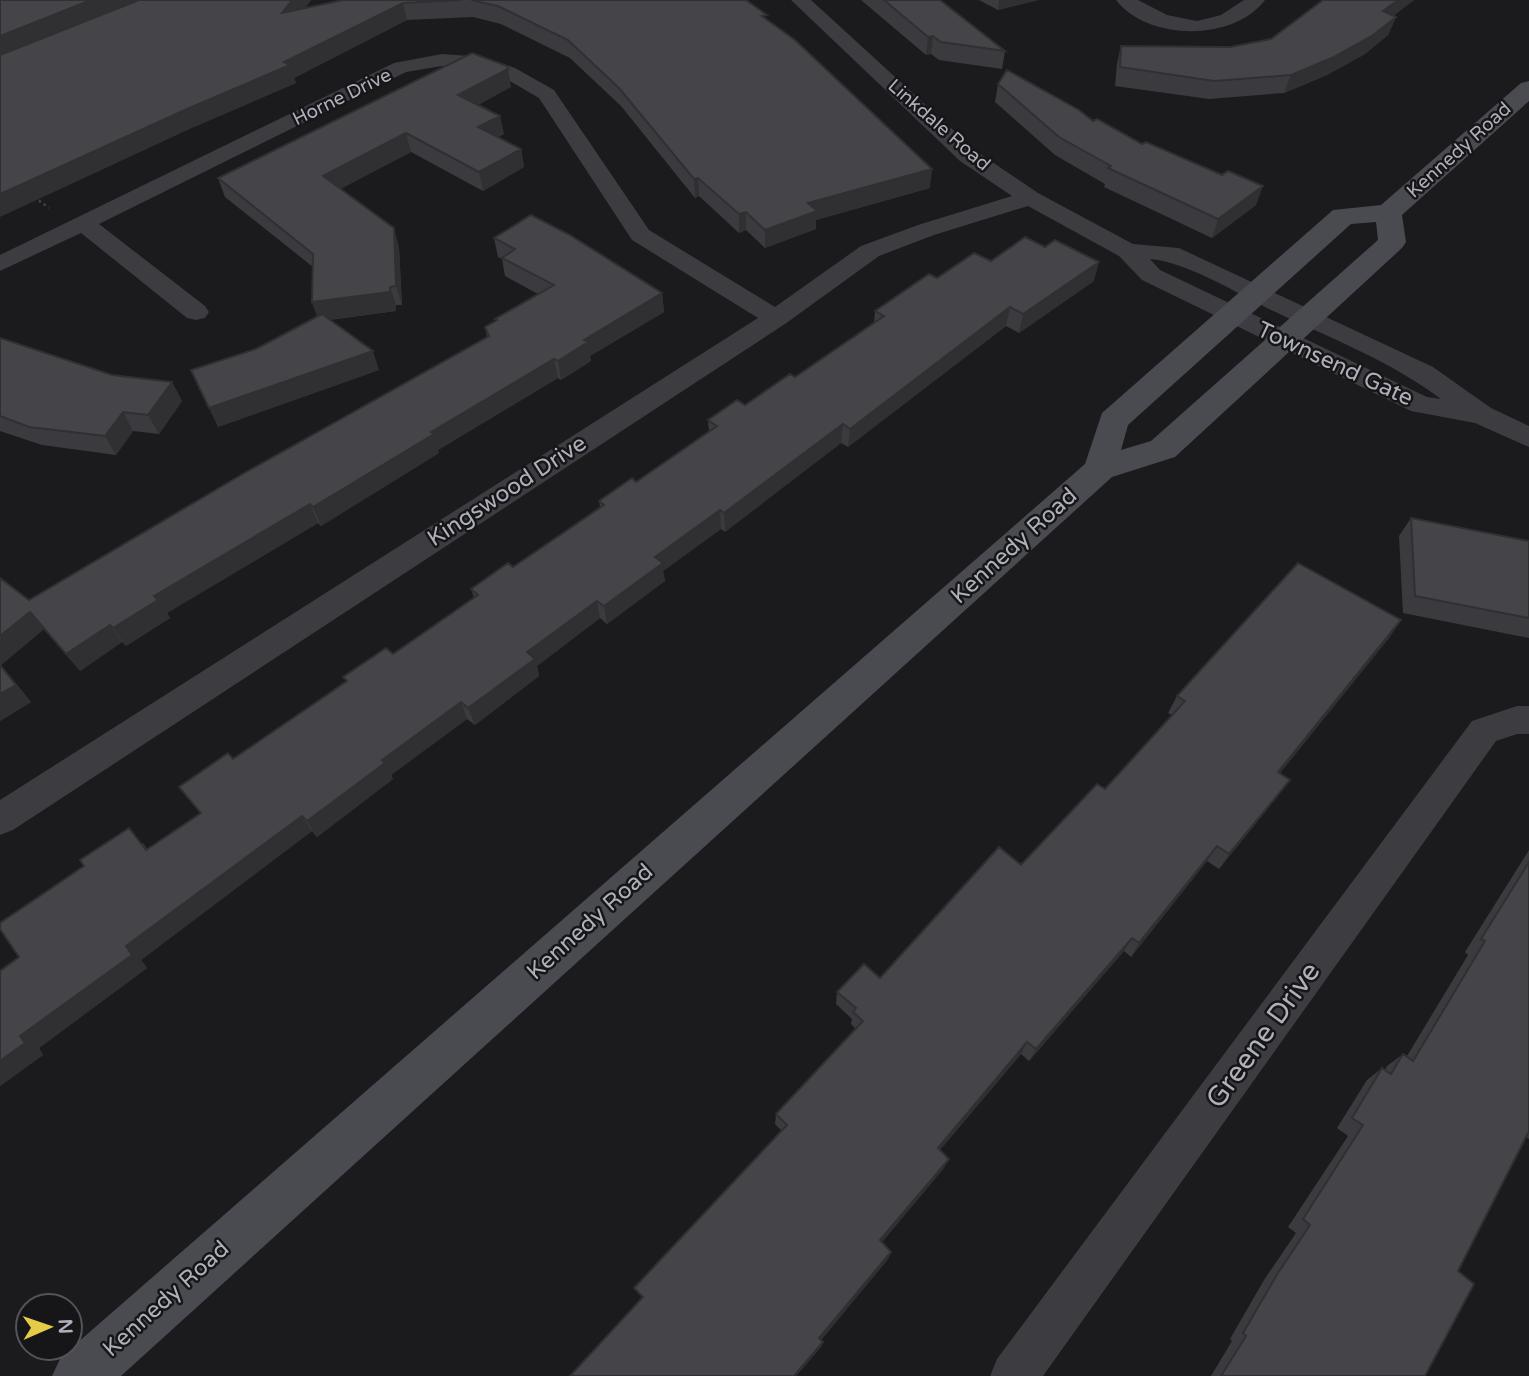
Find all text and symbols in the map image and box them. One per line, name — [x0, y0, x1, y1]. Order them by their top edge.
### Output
street label: Horne Drive — [289, 64, 395, 130]
street label: Linkdale Road — [883, 75, 995, 175]
street label: Kennedy Road — [1402, 98, 1516, 202]
street label: Townsend Gate — [1253, 316, 1417, 412]
street label: Kingswood Drive — [422, 429, 592, 553]
street label: Kennedy Road — [945, 482, 1083, 610]
street label: Kennedy Road — [521, 858, 659, 986]
street label: Greene Drive — [1199, 955, 1327, 1115]
street label: Kennedy Road — [97, 1235, 235, 1363]
north arrow — [14, 1292, 84, 1362]
text: N — [54, 1318, 76, 1334]

